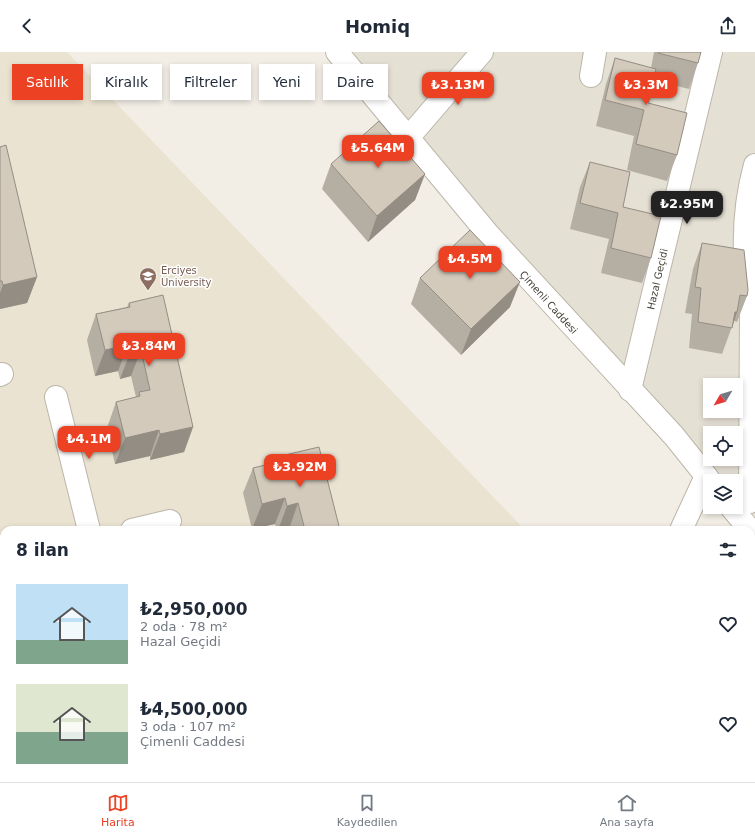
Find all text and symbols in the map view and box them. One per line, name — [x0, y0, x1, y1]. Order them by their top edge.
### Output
icon: back — [16, 15, 38, 37]
icon: share — [717, 15, 739, 37]
text: Homiq — [345, 16, 410, 37]
chip: Satılık — [12, 64, 83, 100]
chip: Kiralık — [91, 64, 162, 100]
chip: Filtreler — [170, 64, 251, 100]
chip: Yeni — [259, 64, 315, 100]
chip: Daire — [323, 64, 388, 100]
pin: ₺3.13M — [425, 72, 491, 106]
pin: ₺3.3M — [618, 72, 674, 106]
text: ₺3.13M — [431, 77, 485, 92]
text: ₺3.3M — [623, 77, 669, 92]
pin: ₺5.64M — [345, 135, 411, 169]
text: ₺5.64M — [351, 140, 405, 155]
pin: ₺2.95M — [654, 191, 720, 225]
text: ₺2.95M — [660, 196, 714, 211]
pin: ₺4.5M — [442, 246, 498, 280]
street label: Hazal Geçidi — [645, 248, 670, 311]
text: ₺4.5M — [447, 251, 493, 266]
place label: Erciyes University — [161, 265, 212, 288]
school or university icon: Erciyes University — [138, 266, 158, 291]
street label: Çimenli Caddesi — [518, 269, 580, 336]
pin: ₺3.84M — [116, 333, 182, 367]
text: ₺3.84M — [122, 338, 176, 353]
north arrow — [703, 378, 743, 418]
map controls — [703, 378, 743, 514]
pin: ₺4.1M — [61, 426, 117, 460]
button: locate — [703, 426, 743, 466]
text: ₺4.1M — [66, 431, 112, 446]
pin: ₺3.92M — [267, 454, 333, 488]
text: ₺3.92M — [273, 459, 327, 474]
button: layers — [703, 474, 743, 514]
icon: filters — [717, 539, 739, 561]
text: 8 ilan — [16, 540, 69, 560]
text: ₺2,950,000 — [140, 599, 248, 619]
icon: home — [48, 600, 96, 648]
icon: heart — [717, 613, 739, 635]
text: 2 oda · 78 m² — [140, 619, 228, 634]
text: Hazal Geçidi — [140, 634, 221, 649]
text: ₺4,500,000 — [140, 699, 248, 719]
icon: home — [48, 700, 96, 748]
icon: heart — [717, 713, 739, 735]
text: 3 oda · 107 m² — [140, 719, 236, 734]
text: Çimenli Caddesi — [140, 734, 245, 749]
tab: Harita — [101, 792, 135, 829]
tab: Kaydedilen — [337, 792, 398, 829]
tab: Ana sayfa — [600, 792, 654, 829]

